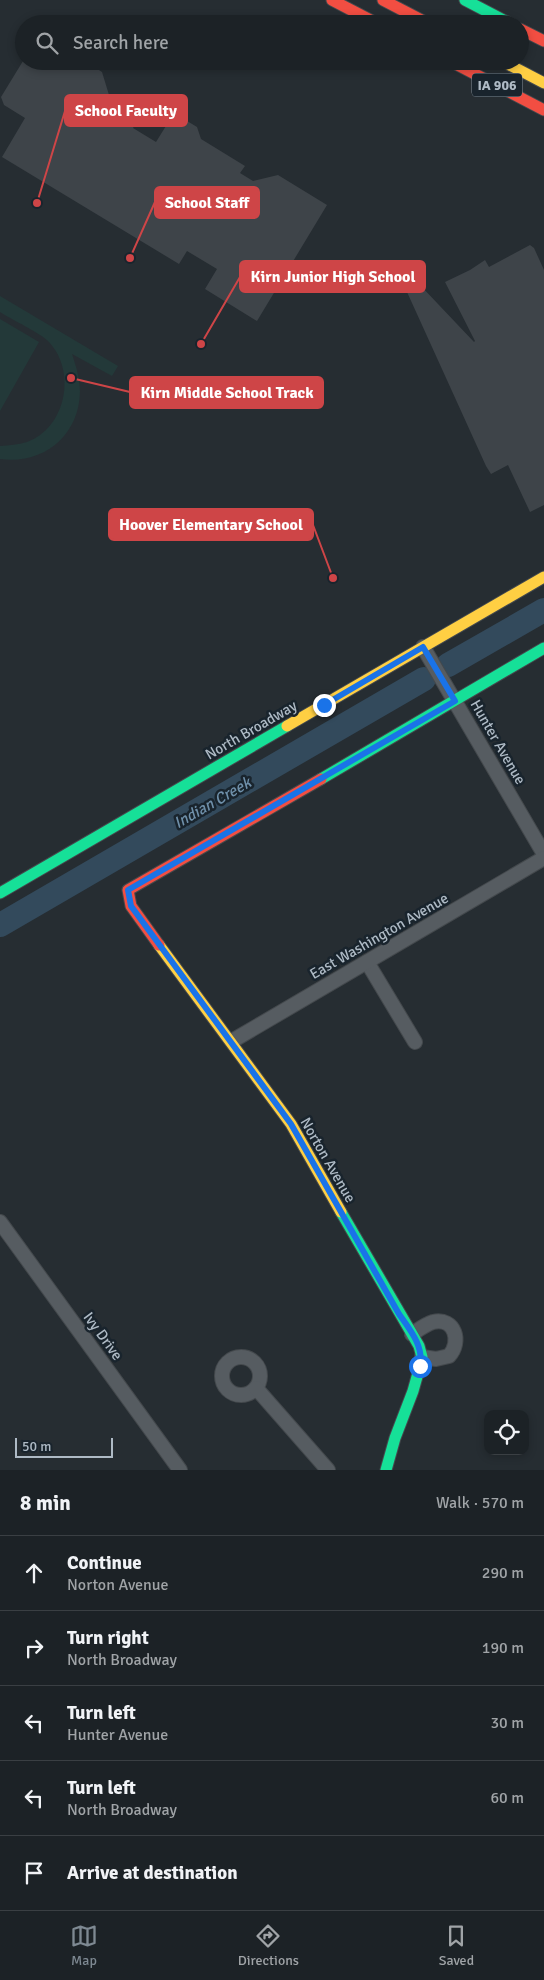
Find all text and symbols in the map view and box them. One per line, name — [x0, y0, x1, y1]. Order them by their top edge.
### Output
search box — [15, 15, 529, 70]
icon: search — [33, 29, 61, 57]
text: Search here — [73, 31, 169, 55]
road number: IA 906 — [472, 74, 522, 96]
callout: School Faculty — [65, 95, 187, 126]
text: School Faculty — [75, 101, 177, 121]
callout: School Staff — [155, 187, 259, 218]
text: School Staff — [165, 193, 250, 213]
callout: Kirn Junior High School — [240, 261, 425, 292]
text: Kirn Junior High School — [251, 267, 415, 287]
callout: Kirn Middle School Track — [130, 377, 323, 408]
text: Kirn Middle School Track — [140, 383, 314, 403]
callout: Hoover Elementary School — [109, 509, 313, 540]
text: Hoover Elementary School — [119, 515, 303, 535]
route end — [313, 694, 336, 717]
street label: North Broadway — [202, 696, 300, 764]
street label: Hunter Avenue — [466, 696, 530, 788]
water label: Indian Creek — [170, 772, 256, 833]
street label: East Washington Avenue — [306, 889, 452, 983]
street label: Norton Avenue — [296, 1114, 360, 1206]
street label: Ivy Drive — [80, 1308, 126, 1364]
route start — [409, 1355, 432, 1378]
map controls — [484, 1410, 529, 1455]
button: locate — [484, 1410, 529, 1455]
scale bar — [15, 1435, 112, 1458]
text: 50 m — [22, 1438, 51, 1455]
text: 8 min — [20, 1490, 71, 1516]
text: Walk · 570 m — [436, 1493, 524, 1513]
text: Continue — [67, 1551, 142, 1575]
icon: ahead — [20, 1559, 48, 1587]
text: 290 m — [482, 1563, 524, 1583]
text: Norton Avenue — [67, 1575, 168, 1595]
text: Turn right — [67, 1626, 149, 1650]
icon: right — [20, 1634, 48, 1662]
text: 190 m — [482, 1638, 524, 1658]
text: North Broadway — [67, 1650, 177, 1670]
text: Turn left — [67, 1701, 136, 1725]
icon: left — [20, 1709, 48, 1737]
text: 30 m — [490, 1713, 524, 1733]
text: Hunter Avenue — [67, 1725, 168, 1745]
text: Turn left — [67, 1776, 136, 1800]
icon: left — [20, 1784, 48, 1812]
text: 60 m — [490, 1788, 524, 1808]
text: North Broadway — [67, 1800, 177, 1820]
icon: arrive — [20, 1859, 48, 1887]
text: Arrive at destination — [67, 1861, 238, 1885]
tab: Map — [70, 1922, 98, 1969]
tab: Directions — [238, 1922, 299, 1969]
tab: Saved — [439, 1922, 474, 1969]

